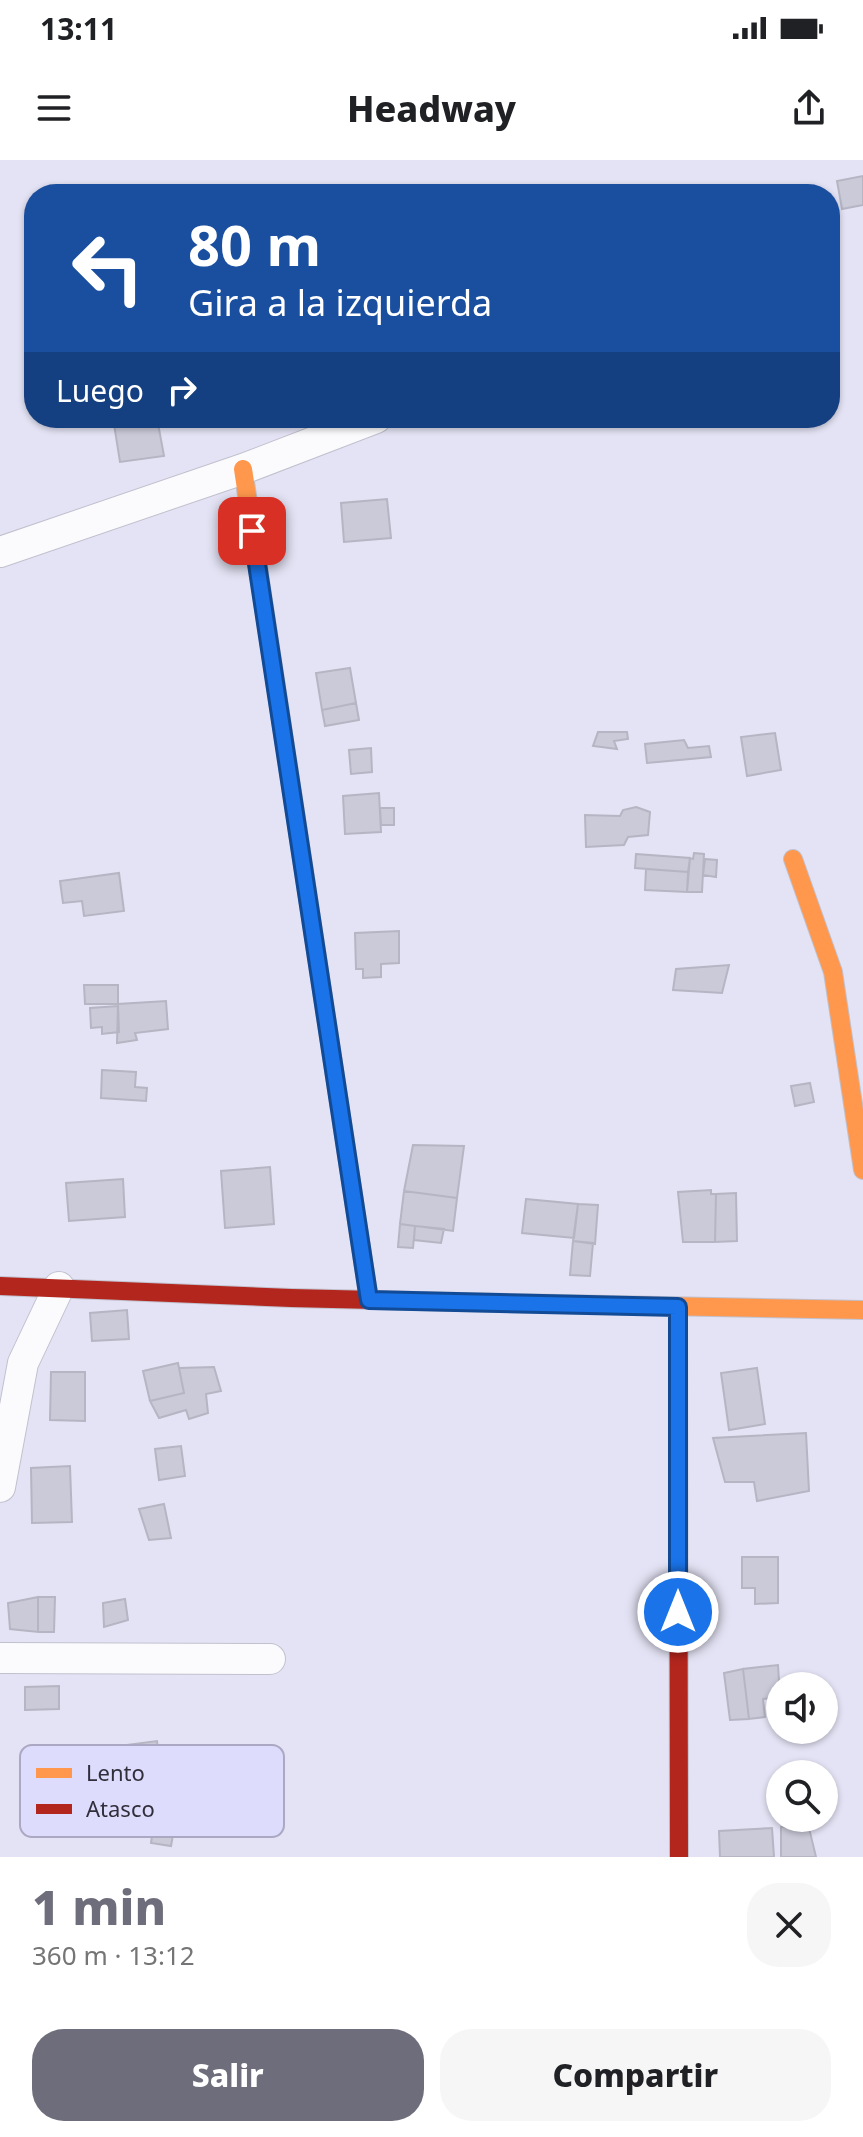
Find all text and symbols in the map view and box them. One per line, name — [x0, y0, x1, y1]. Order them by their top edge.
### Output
text: 13:11 — [40, 8, 117, 49]
text: Headway — [347, 84, 516, 133]
icon: menu — [32, 86, 76, 130]
icon: share — [787, 86, 831, 130]
text: 80 m — [188, 206, 321, 282]
icon: left — [56, 216, 160, 320]
text: Gira a la izquierda — [188, 278, 492, 327]
icon: right — [160, 368, 204, 412]
text: Luego — [56, 370, 144, 411]
pin — [218, 497, 286, 565]
icon: arrive — [230, 509, 274, 553]
position arrow — [636, 1570, 720, 1654]
map controls — [766, 1672, 838, 1832]
button: sound — [766, 1672, 838, 1744]
legend — [20, 1745, 284, 1837]
text: Lento — [86, 1757, 145, 1787]
button: search — [766, 1760, 838, 1832]
text: Atasco — [86, 1793, 155, 1823]
text: 1 min — [32, 1874, 166, 1939]
button: close — [747, 1883, 831, 1967]
text: 360 m · 13:12 — [32, 1937, 195, 1973]
button: Salir — [32, 2029, 424, 2121]
button: Compartir — [440, 2029, 831, 2121]

